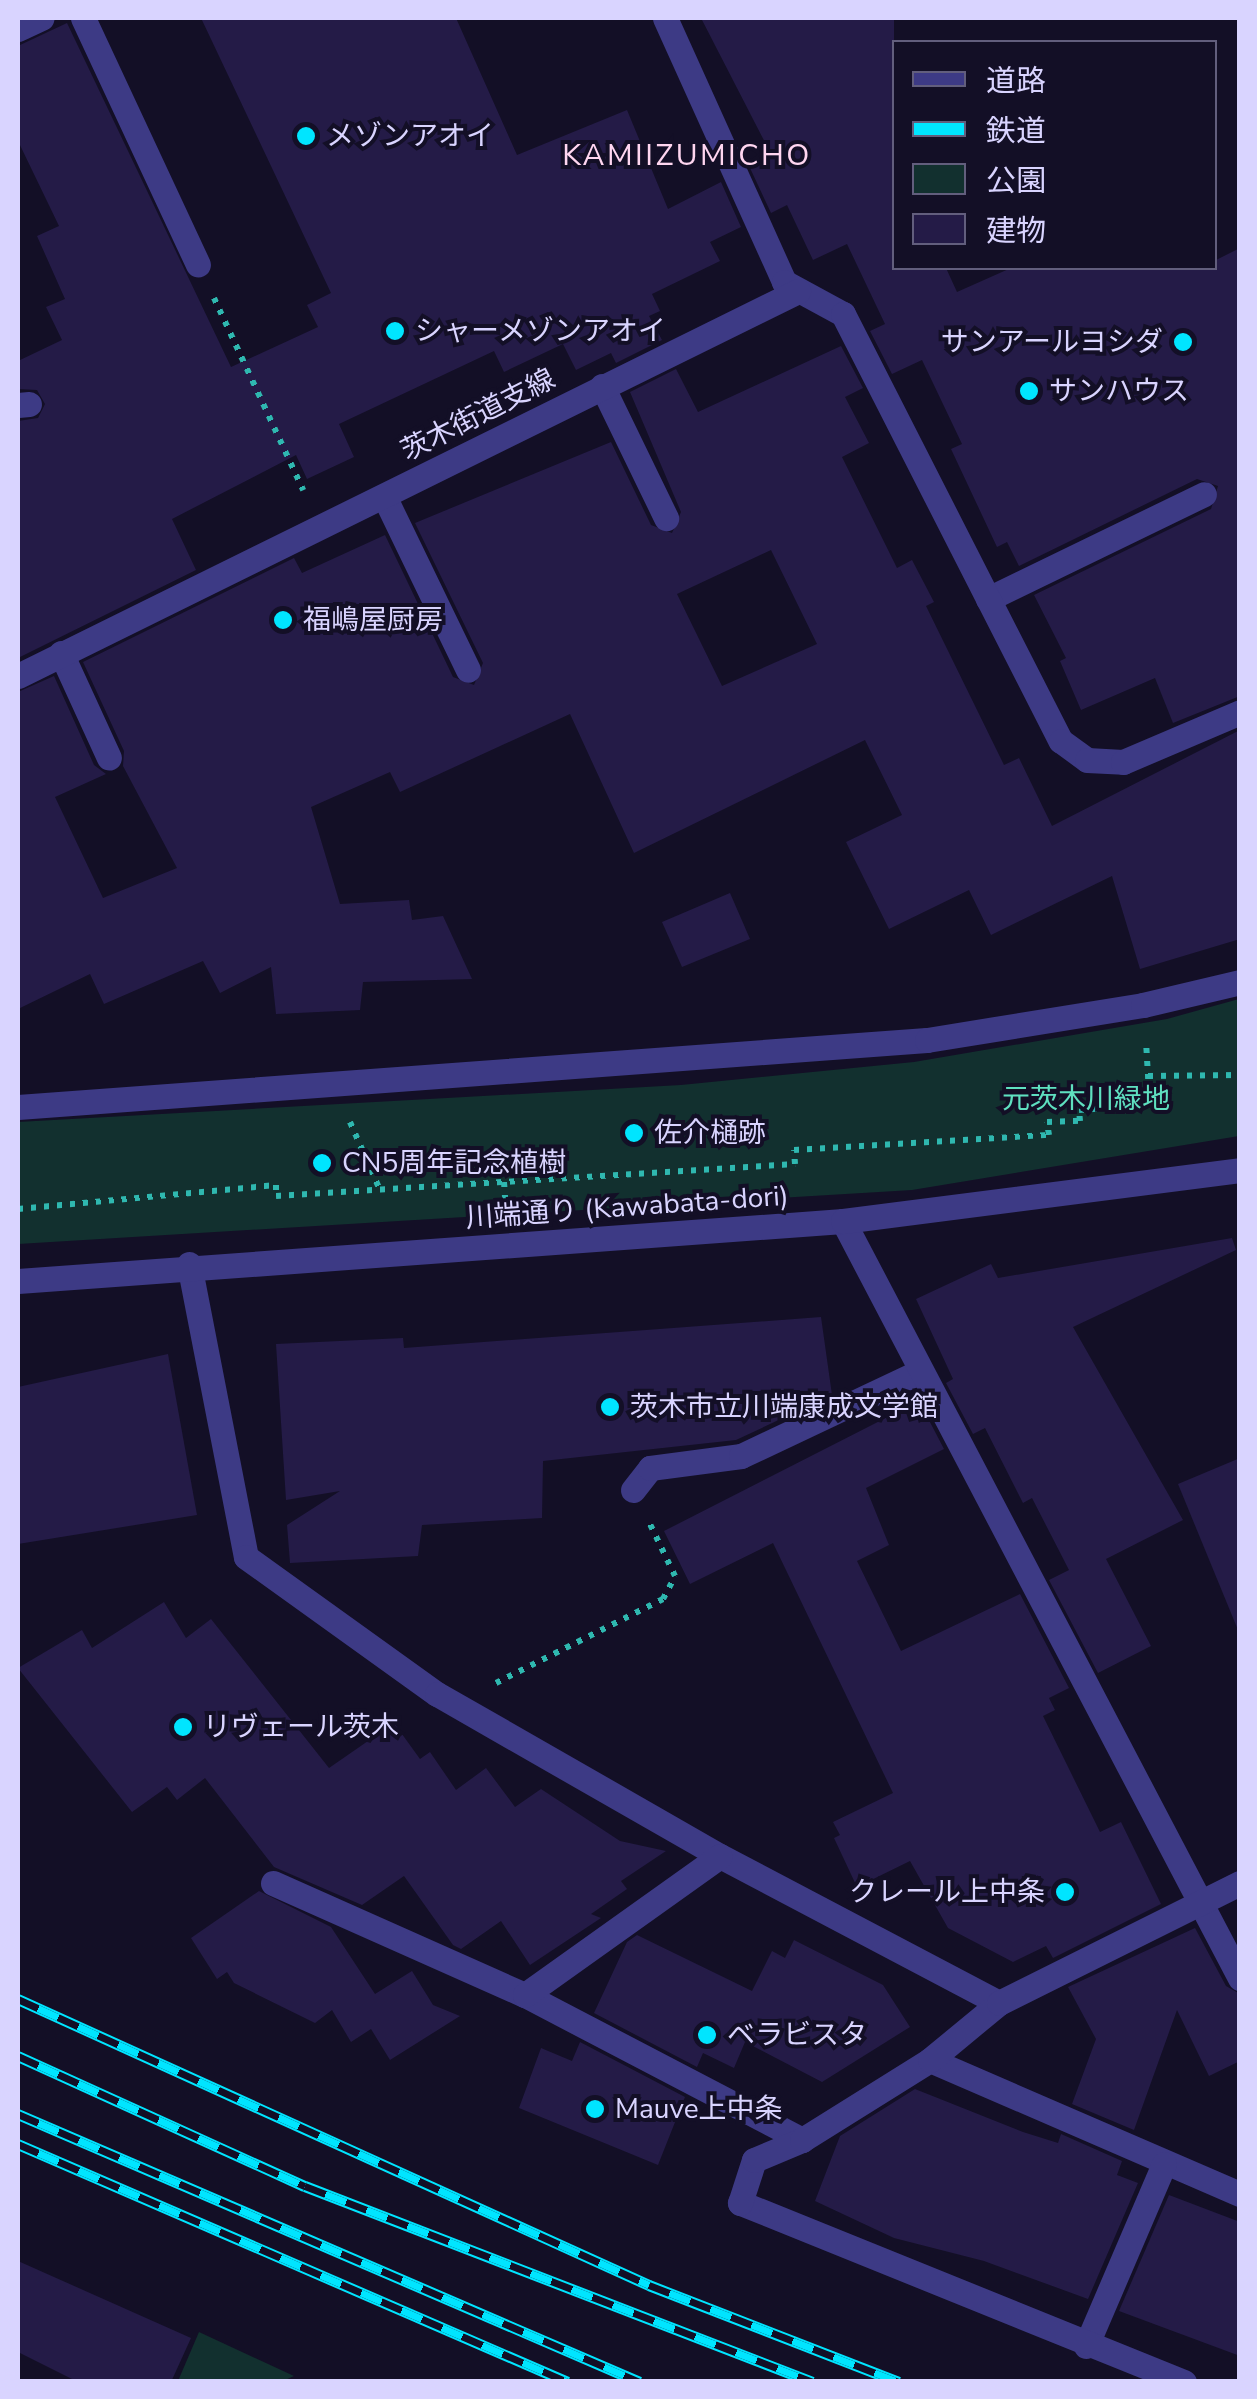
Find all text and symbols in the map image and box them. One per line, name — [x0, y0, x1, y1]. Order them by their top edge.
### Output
legend — [892, 40, 1217, 270]
text: 道路 — [986, 61, 1046, 102]
text: 鉄道 — [986, 111, 1046, 152]
place label: メゾンアオイ — [326, 119, 494, 153]
marker: メゾンアオイ — [295, 125, 317, 147]
district label: KAMIIZUMICHO — [562, 138, 812, 174]
text: 公園 — [986, 161, 1046, 202]
text: 建物 — [986, 211, 1046, 252]
place label: シャーメゾンアオイ — [415, 314, 667, 348]
marker: シャーメゾンアオイ — [384, 320, 406, 342]
place label: サンアールヨシダ — [941, 325, 1163, 359]
marker: サンアールヨシダ — [1172, 331, 1194, 353]
street label: 茨木街道支線 — [396, 362, 560, 468]
place label: サンハウス — [1049, 374, 1189, 408]
marker: サンハウス — [1018, 380, 1040, 402]
place label: 福嶋屋厨房 — [303, 603, 443, 637]
marker: 福嶋屋厨房 — [272, 609, 294, 631]
park label: 元茨木川緑地 — [1002, 1082, 1170, 1116]
place label: 佐介樋跡 — [654, 1116, 766, 1150]
marker: 佐介樋跡 — [623, 1122, 645, 1144]
place label: CN5周年記念植樹 — [342, 1146, 566, 1180]
marker: CN5周年記念植樹 — [311, 1152, 333, 1174]
street label: 川端通り (Kawabata-dori) — [464, 1179, 790, 1235]
place label: 茨木市立川端康成文学館 — [630, 1390, 938, 1424]
marker: 茨木市立川端康成文学館 — [599, 1396, 621, 1418]
place label: リヴェール茨木 — [203, 1710, 399, 1744]
marker: リヴェール茨木 — [172, 1716, 194, 1738]
place label: クレール上中条 — [849, 1875, 1045, 1909]
marker: クレール上中条 — [1054, 1881, 1076, 1903]
place label: ベラビスタ — [727, 2018, 867, 2052]
marker: ベラビスタ — [696, 2024, 718, 2046]
place label: Mauve上中条 — [615, 2092, 783, 2126]
marker: Mauve上中条 — [584, 2098, 606, 2120]

